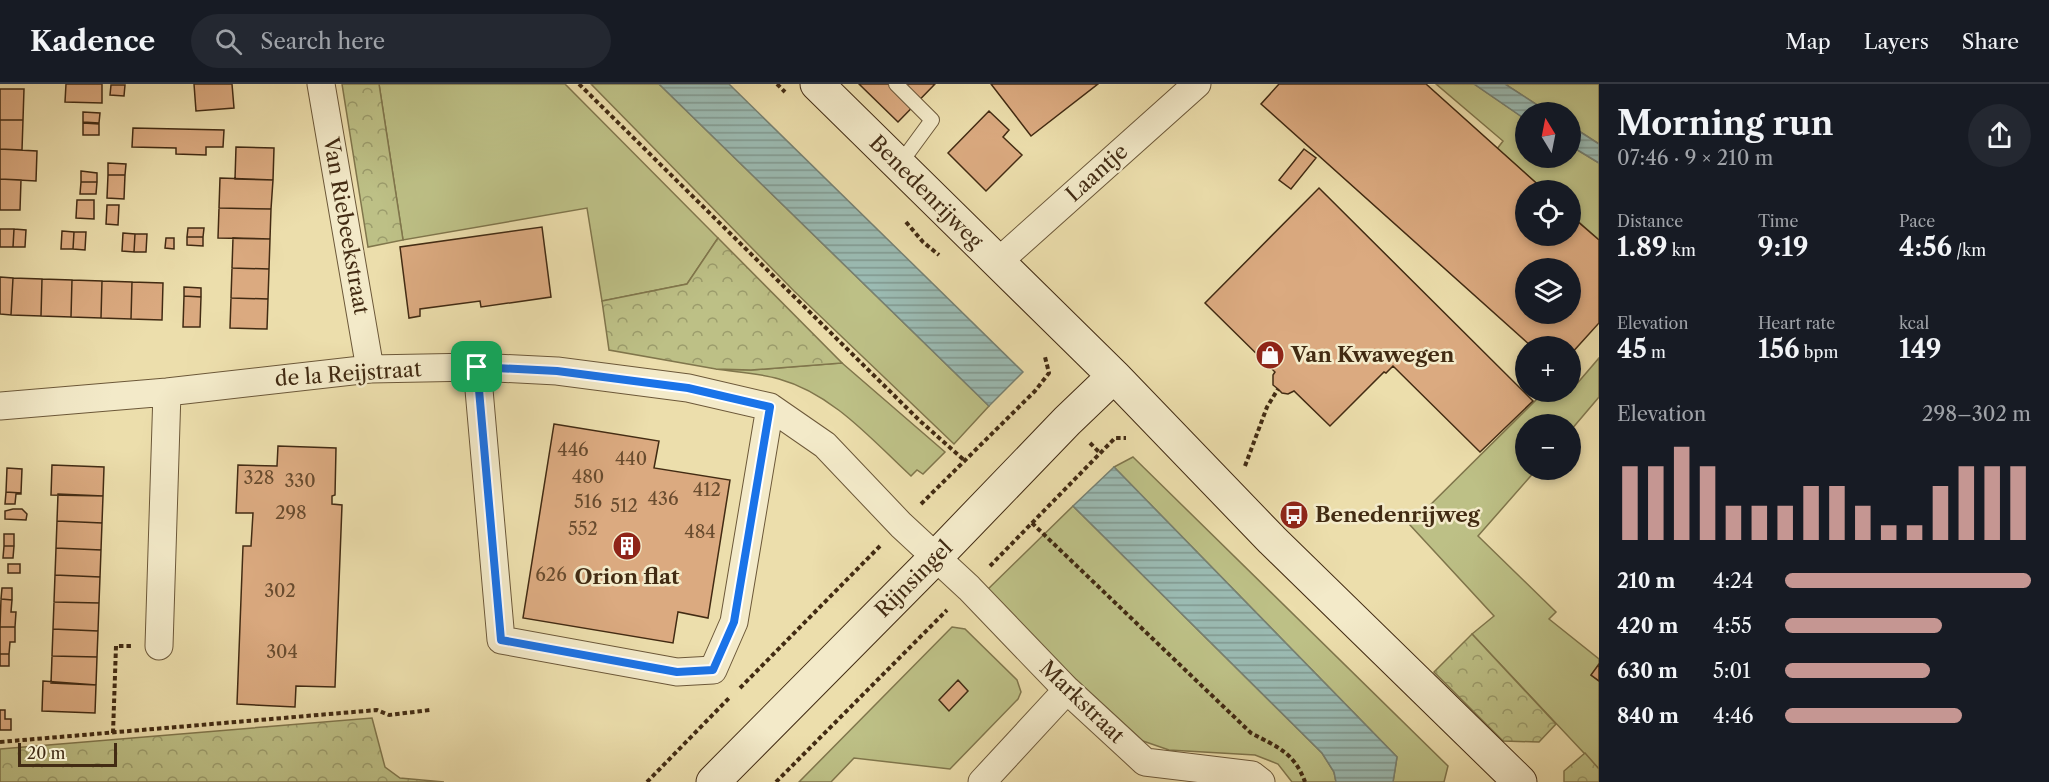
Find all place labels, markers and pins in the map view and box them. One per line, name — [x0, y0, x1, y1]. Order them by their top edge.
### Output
shop icon: Van Kwawegen — [1254, 339, 1286, 371]
pin — [451, 341, 502, 392]
place label: Van Kwawegen — [1290, 342, 1455, 367]
bus stop icon: Benedenrijweg — [1278, 499, 1310, 531]
place label: Benedenrijweg — [1315, 502, 1481, 527]
building icon: Orion flat — [611, 530, 643, 562]
place label: Orion flat — [575, 564, 680, 589]

